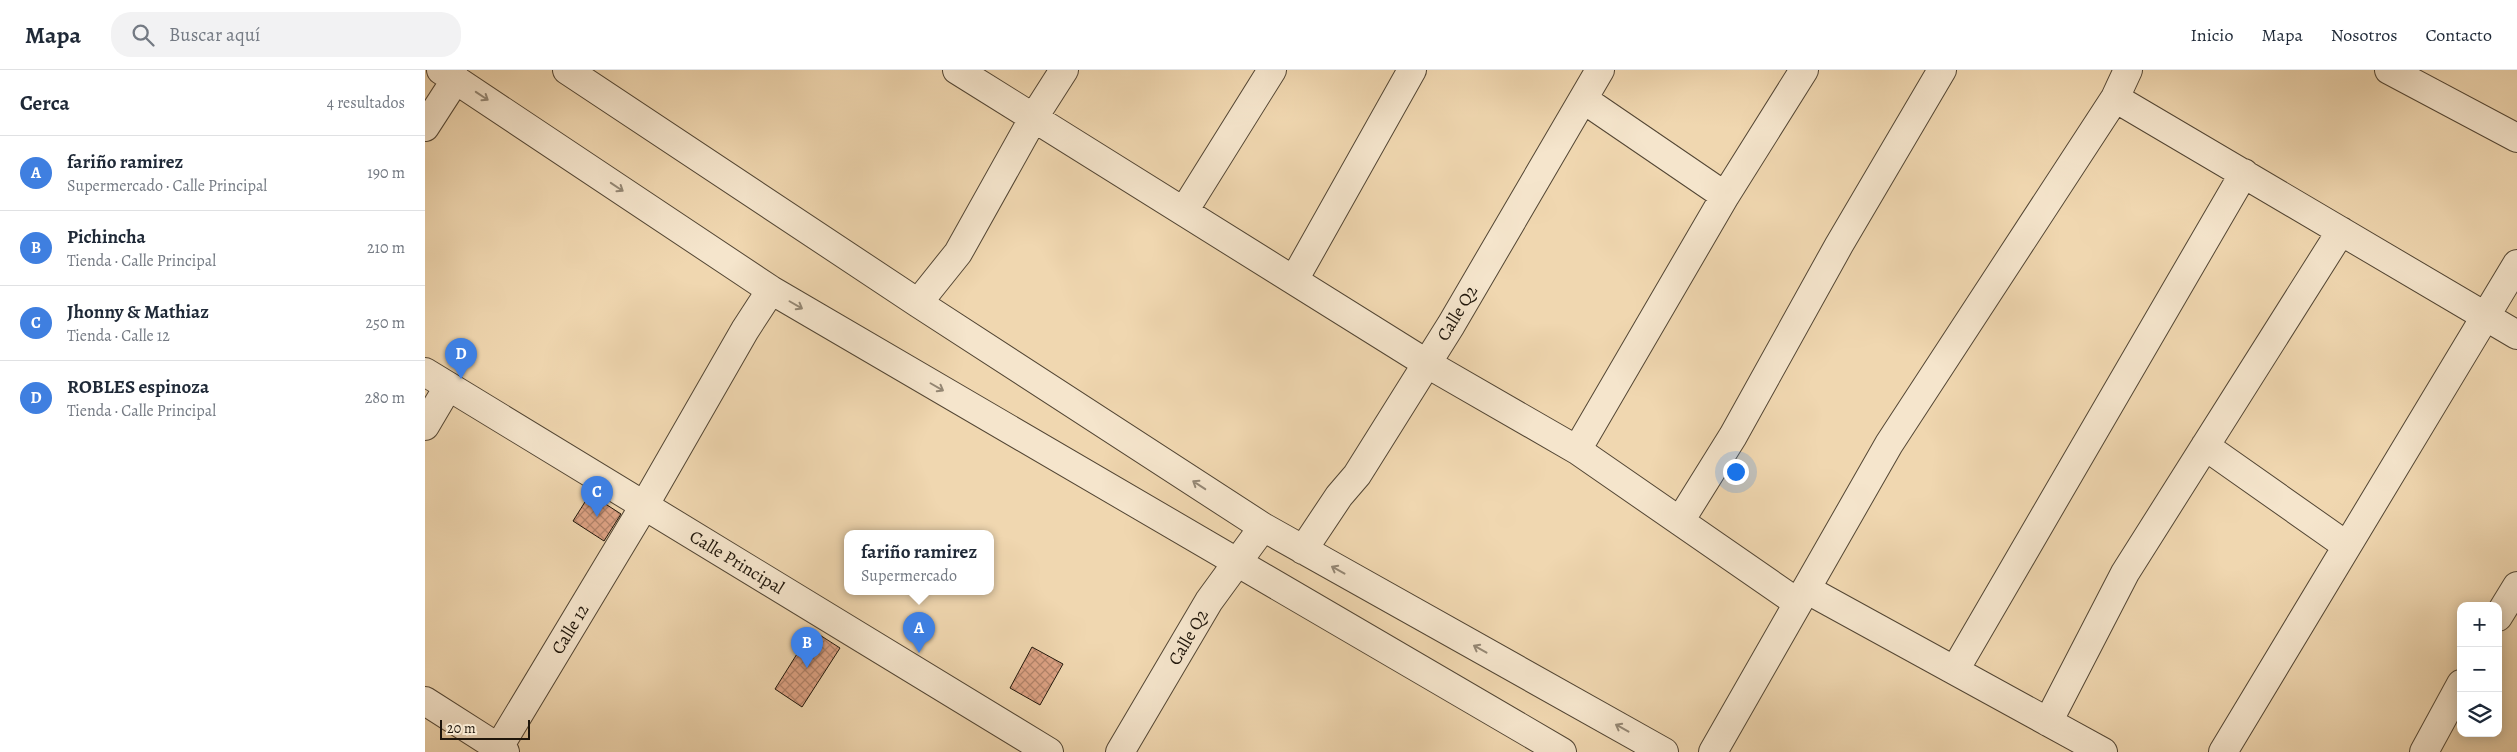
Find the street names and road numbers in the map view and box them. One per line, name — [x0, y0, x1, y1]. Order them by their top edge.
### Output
street label: Calle Q2 — [1431, 280, 1483, 345]
street label: Calle Principal — [685, 524, 789, 600]
street label: Calle 12 — [546, 599, 595, 659]
street label: Calle Q2 — [1162, 604, 1214, 669]

